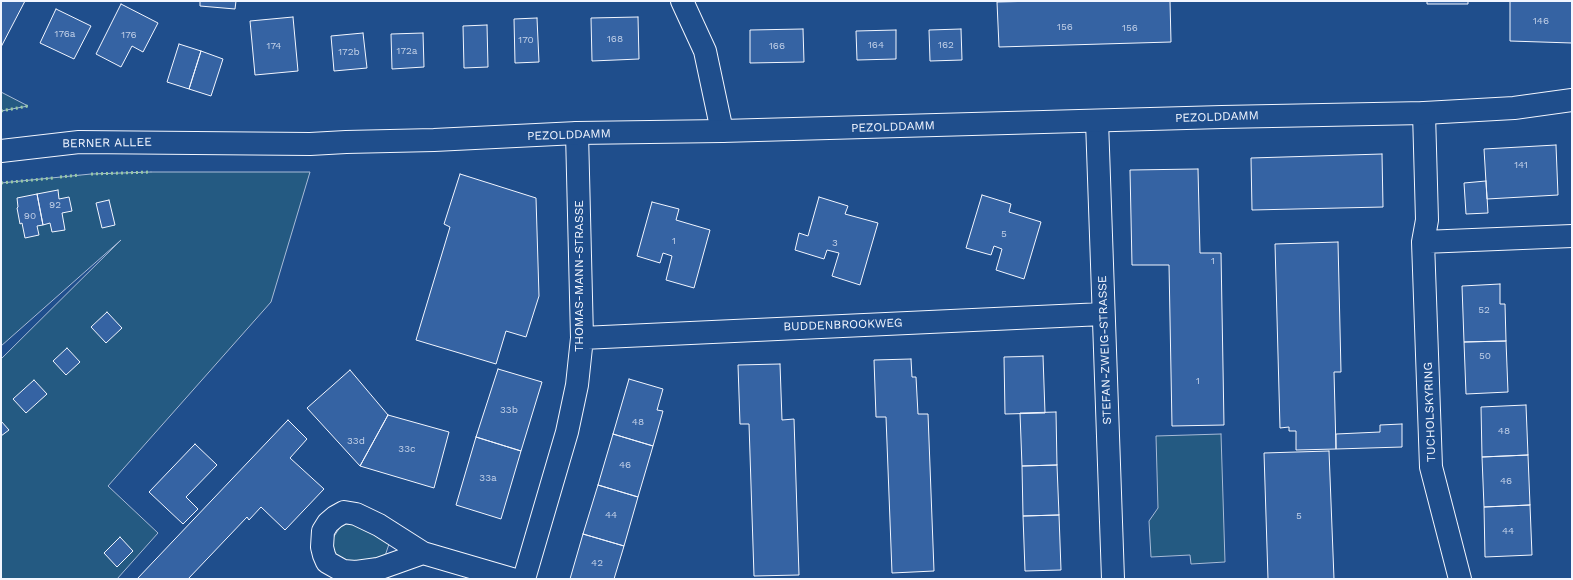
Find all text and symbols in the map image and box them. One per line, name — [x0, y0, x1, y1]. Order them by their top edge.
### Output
house number: 146 — [1533, 15, 1549, 27]
house number: 156 — [1057, 21, 1073, 33]
house number: 156 — [1122, 22, 1138, 34]
house number: 176a — [54, 28, 76, 40]
house number: 176 — [121, 29, 137, 41]
house number: 168 — [607, 33, 623, 45]
house number: 170 — [518, 34, 534, 46]
house number: 164 — [868, 39, 884, 51]
house number: 162 — [938, 39, 954, 51]
house number: 174 — [267, 40, 281, 52]
house number: 166 — [769, 40, 785, 52]
house number: 172a — [397, 45, 417, 57]
house number: 172b — [338, 46, 360, 58]
street label: PEZOLDDAMM — [1175, 108, 1259, 126]
street label: PEZOLDDAMM — [851, 118, 935, 136]
street label: PEZOLDDAMM — [527, 126, 611, 144]
street label: BERNER ALLEE — [62, 135, 152, 151]
house number: 141 — [1514, 159, 1528, 171]
house number: 92 — [49, 199, 61, 211]
street label: THOMAS-MANN-STRASSE — [572, 200, 586, 352]
house number: 90 — [24, 210, 36, 222]
house number: 5 — [1001, 228, 1007, 240]
house number: 1 — [672, 235, 676, 247]
house number: 3 — [832, 237, 838, 249]
house number: 1 — [1211, 255, 1215, 267]
street label: STEFAN-ZWEIG-STRASSE — [1095, 275, 1115, 425]
house number: 52 — [1478, 304, 1490, 316]
street label: BUDDENBROOKWEG — [783, 316, 903, 334]
house number: 50 — [1479, 350, 1491, 362]
street label: TUCHOLSKYRING — [1421, 362, 1439, 462]
house number: 1 — [1196, 375, 1200, 387]
house number: 33b — [500, 404, 518, 416]
house number: 48 — [632, 416, 644, 428]
house number: 48 — [1498, 425, 1510, 437]
house number: 33d — [347, 435, 365, 447]
house number: 33c — [398, 443, 416, 455]
house number: 46 — [619, 459, 631, 471]
house number: 33a — [479, 472, 497, 484]
house number: 46 — [1500, 475, 1512, 487]
house number: 44 — [605, 509, 617, 521]
house number: 5 — [1296, 510, 1302, 522]
house number: 44 — [1502, 525, 1514, 537]
house number: 42 — [591, 557, 603, 569]

